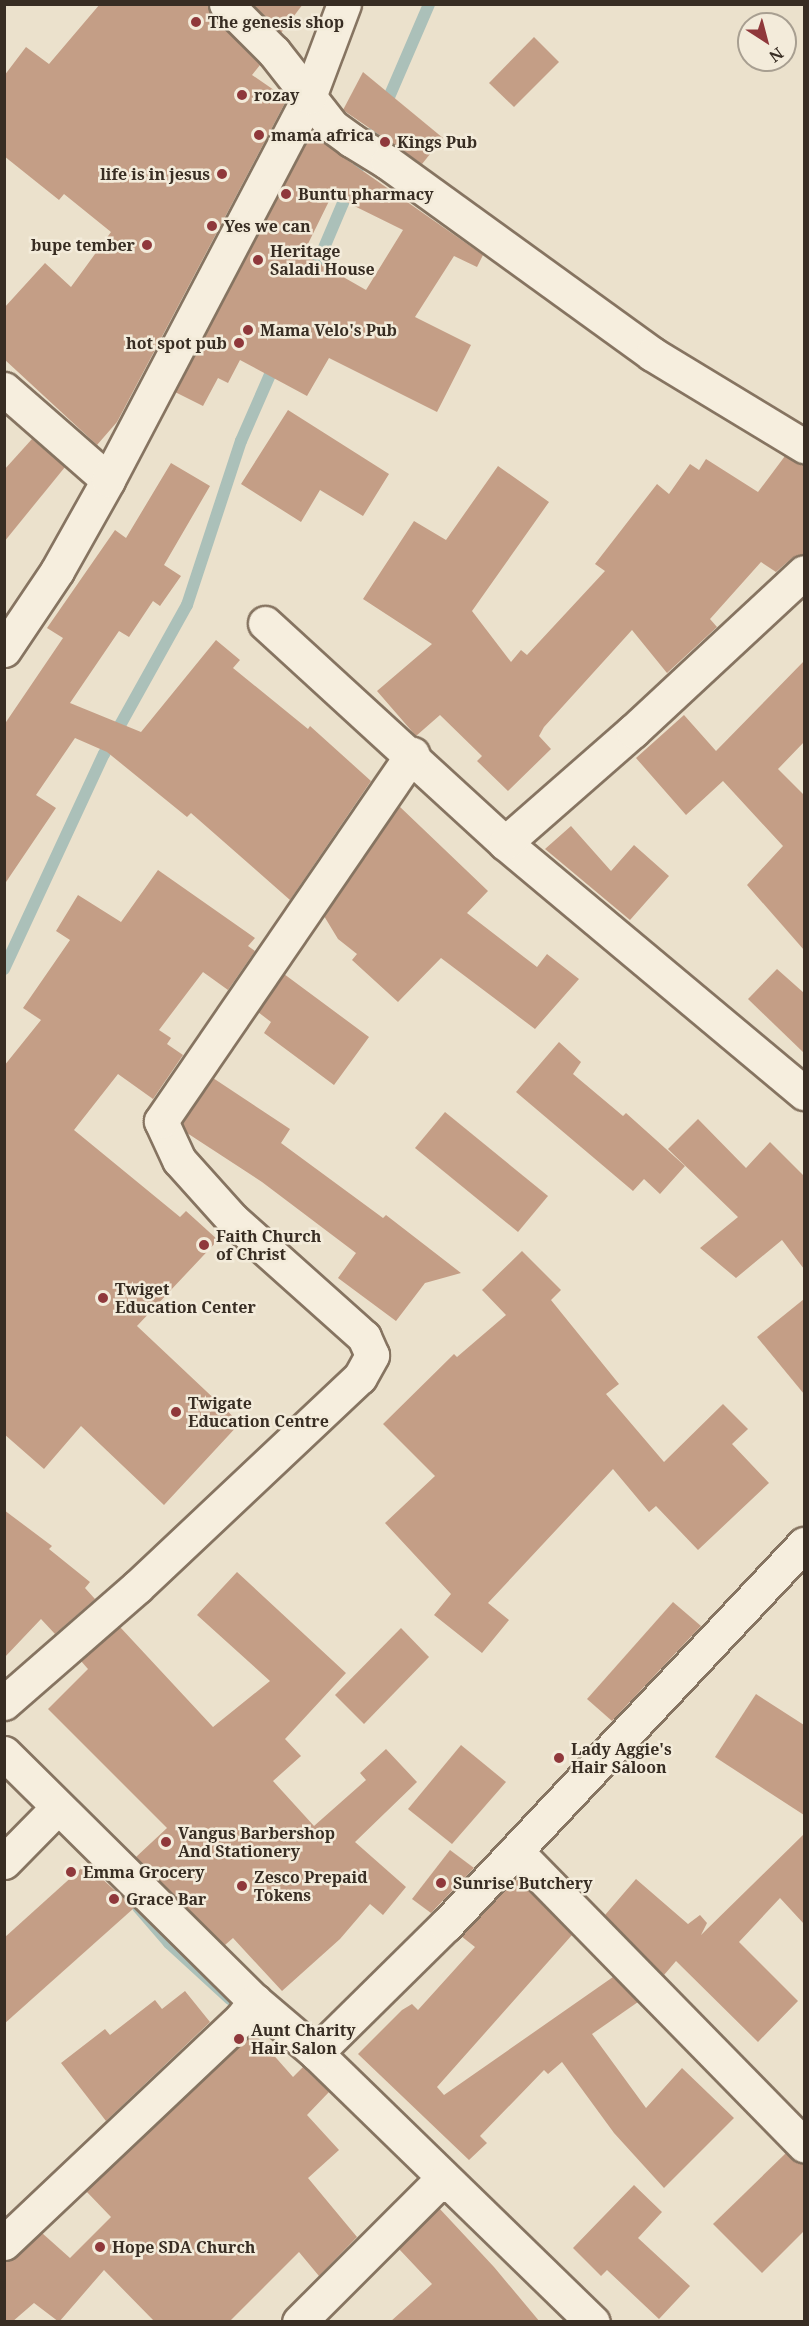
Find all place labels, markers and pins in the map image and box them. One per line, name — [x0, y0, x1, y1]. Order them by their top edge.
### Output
place label: The genesis shop — [208, 12, 344, 32]
marker: The genesis shop — [189, 15, 203, 29]
place label: rozay — [254, 85, 299, 105]
marker: rozay — [235, 88, 249, 102]
place label: mama africa — [271, 125, 374, 145]
marker: mama africa — [252, 128, 266, 142]
place label: Kings Pub — [397, 132, 477, 152]
marker: Kings Pub — [378, 135, 392, 149]
place label: life is in jesus — [100, 164, 210, 184]
marker: life is in jesus — [215, 167, 229, 181]
place label: Buntu pharmacy — [298, 184, 433, 204]
marker: Buntu pharmacy — [279, 187, 293, 201]
place label: Yes we can — [224, 216, 311, 236]
marker: Yes we can — [205, 219, 219, 233]
place label: bupe tember — [31, 235, 135, 255]
marker: bupe tember — [140, 238, 154, 252]
place label: Heritage Saladi House — [270, 241, 375, 279]
marker: Heritage Saladi House — [251, 253, 265, 267]
place label: Mama Velo's Pub — [260, 320, 397, 340]
marker: Mama Velo's Pub — [241, 323, 255, 337]
place label: hot spot pub — [126, 333, 227, 353]
marker: hot spot pub — [232, 336, 246, 350]
place label: Faith Church of Christ — [216, 1226, 321, 1264]
marker: Faith Church of Christ — [197, 1238, 211, 1252]
place label: Twiget Education Center — [115, 1279, 256, 1317]
marker: Twiget Education Center — [96, 1291, 110, 1305]
place label: Twigate Education Centre — [188, 1393, 329, 1431]
marker: Twigate Education Centre — [169, 1405, 183, 1419]
place label: Lady Aggie's Hair Saloon — [571, 1739, 672, 1777]
marker: Lady Aggie's Hair Saloon — [552, 1751, 566, 1765]
place label: Vangus Barbershop And Stationery — [178, 1823, 335, 1861]
marker: Vangus Barbershop And Stationery — [159, 1835, 173, 1849]
place label: Emma Grocery — [83, 1862, 204, 1882]
marker: Emma Grocery — [64, 1865, 78, 1879]
place label: Zesco Prepaid Tokens — [254, 1867, 368, 1905]
place label: Sunrise Butchery — [453, 1873, 592, 1893]
marker: Sunrise Butchery — [434, 1876, 448, 1890]
marker: Zesco Prepaid Tokens — [235, 1879, 249, 1893]
place label: Grace Bar — [126, 1889, 206, 1909]
marker: Grace Bar — [107, 1892, 121, 1906]
place label: Aunt Charity Hair Salon — [251, 2020, 355, 2058]
marker: Aunt Charity Hair Salon — [232, 2032, 246, 2046]
place label: Hope SDA Church — [112, 2237, 256, 2257]
marker: Hope SDA Church — [93, 2240, 107, 2254]

